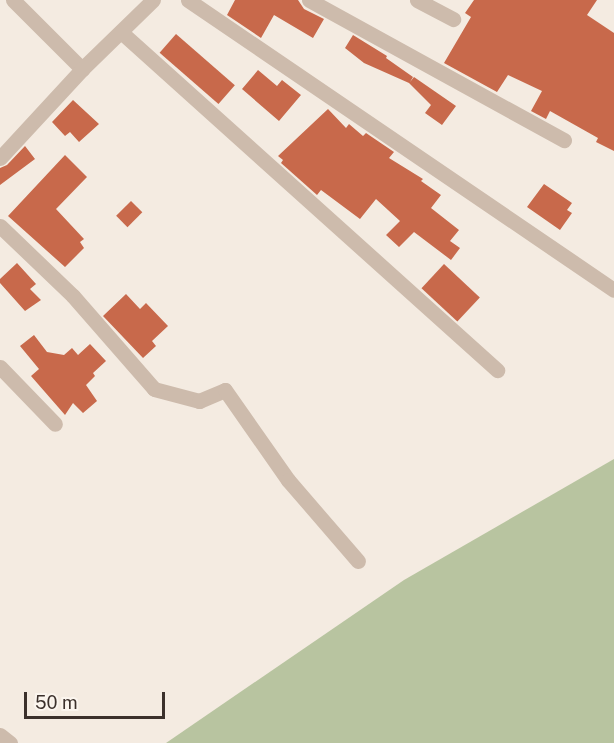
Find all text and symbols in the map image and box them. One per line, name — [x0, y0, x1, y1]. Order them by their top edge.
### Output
scale bar — [27, 680, 168, 718]
text: 50 m — [35, 692, 78, 713]

